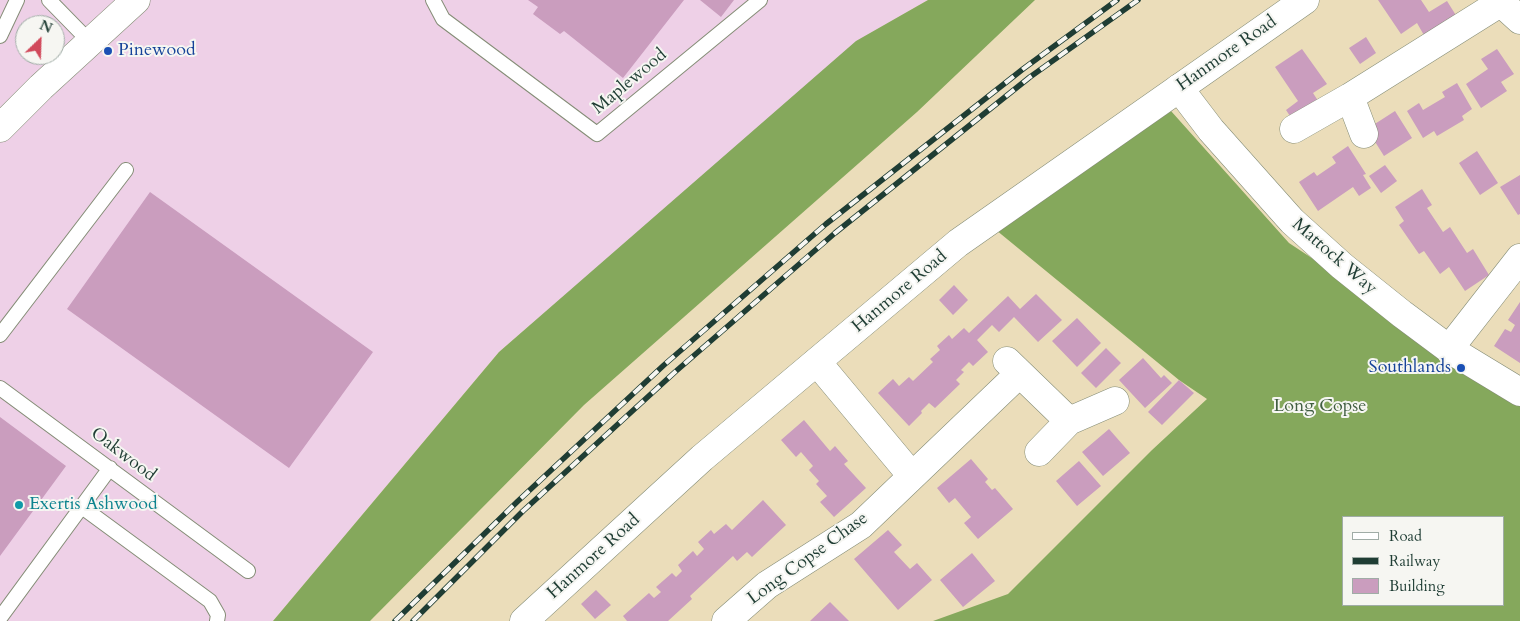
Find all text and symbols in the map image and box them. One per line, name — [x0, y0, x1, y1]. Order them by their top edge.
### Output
street label: Hanmore Road — [1173, 12, 1281, 96]
north arrow — [15, 15, 65, 65]
text: N — [36, 16, 55, 38]
place label: Pinewood — [118, 40, 196, 62]
marker: Pinewood — [102, 45, 114, 57]
street label: Maplewood — [588, 45, 672, 119]
street label: Mattock Way — [1287, 214, 1381, 300]
street label: Hanmore Road — [848, 246, 952, 338]
place label: Southlands — [1369, 357, 1451, 379]
marker: Southlands — [1455, 362, 1467, 374]
park label: Long Copse — [1273, 396, 1367, 418]
street label: Oakwood — [86, 423, 160, 487]
place label: Exertis Ashwood — [29, 494, 158, 516]
marker: Exertis Ashwood — [13, 499, 25, 511]
street label: Long Copse Chase — [744, 508, 872, 610]
street label: Hanmore Road — [543, 510, 645, 604]
legend — [1342, 516, 1505, 606]
text: Road — [1389, 526, 1422, 546]
text: Railway — [1389, 551, 1440, 571]
text: Building — [1389, 576, 1445, 596]

